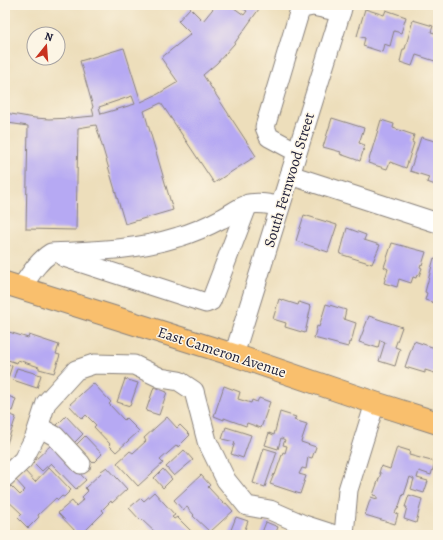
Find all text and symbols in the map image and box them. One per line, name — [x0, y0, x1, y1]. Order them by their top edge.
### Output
north arrow — [26, 26, 66, 66]
text: N — [43, 29, 55, 45]
street label: South Fernwood Street — [259, 110, 319, 250]
street label: East Cameron Avenue — [155, 322, 289, 382]

